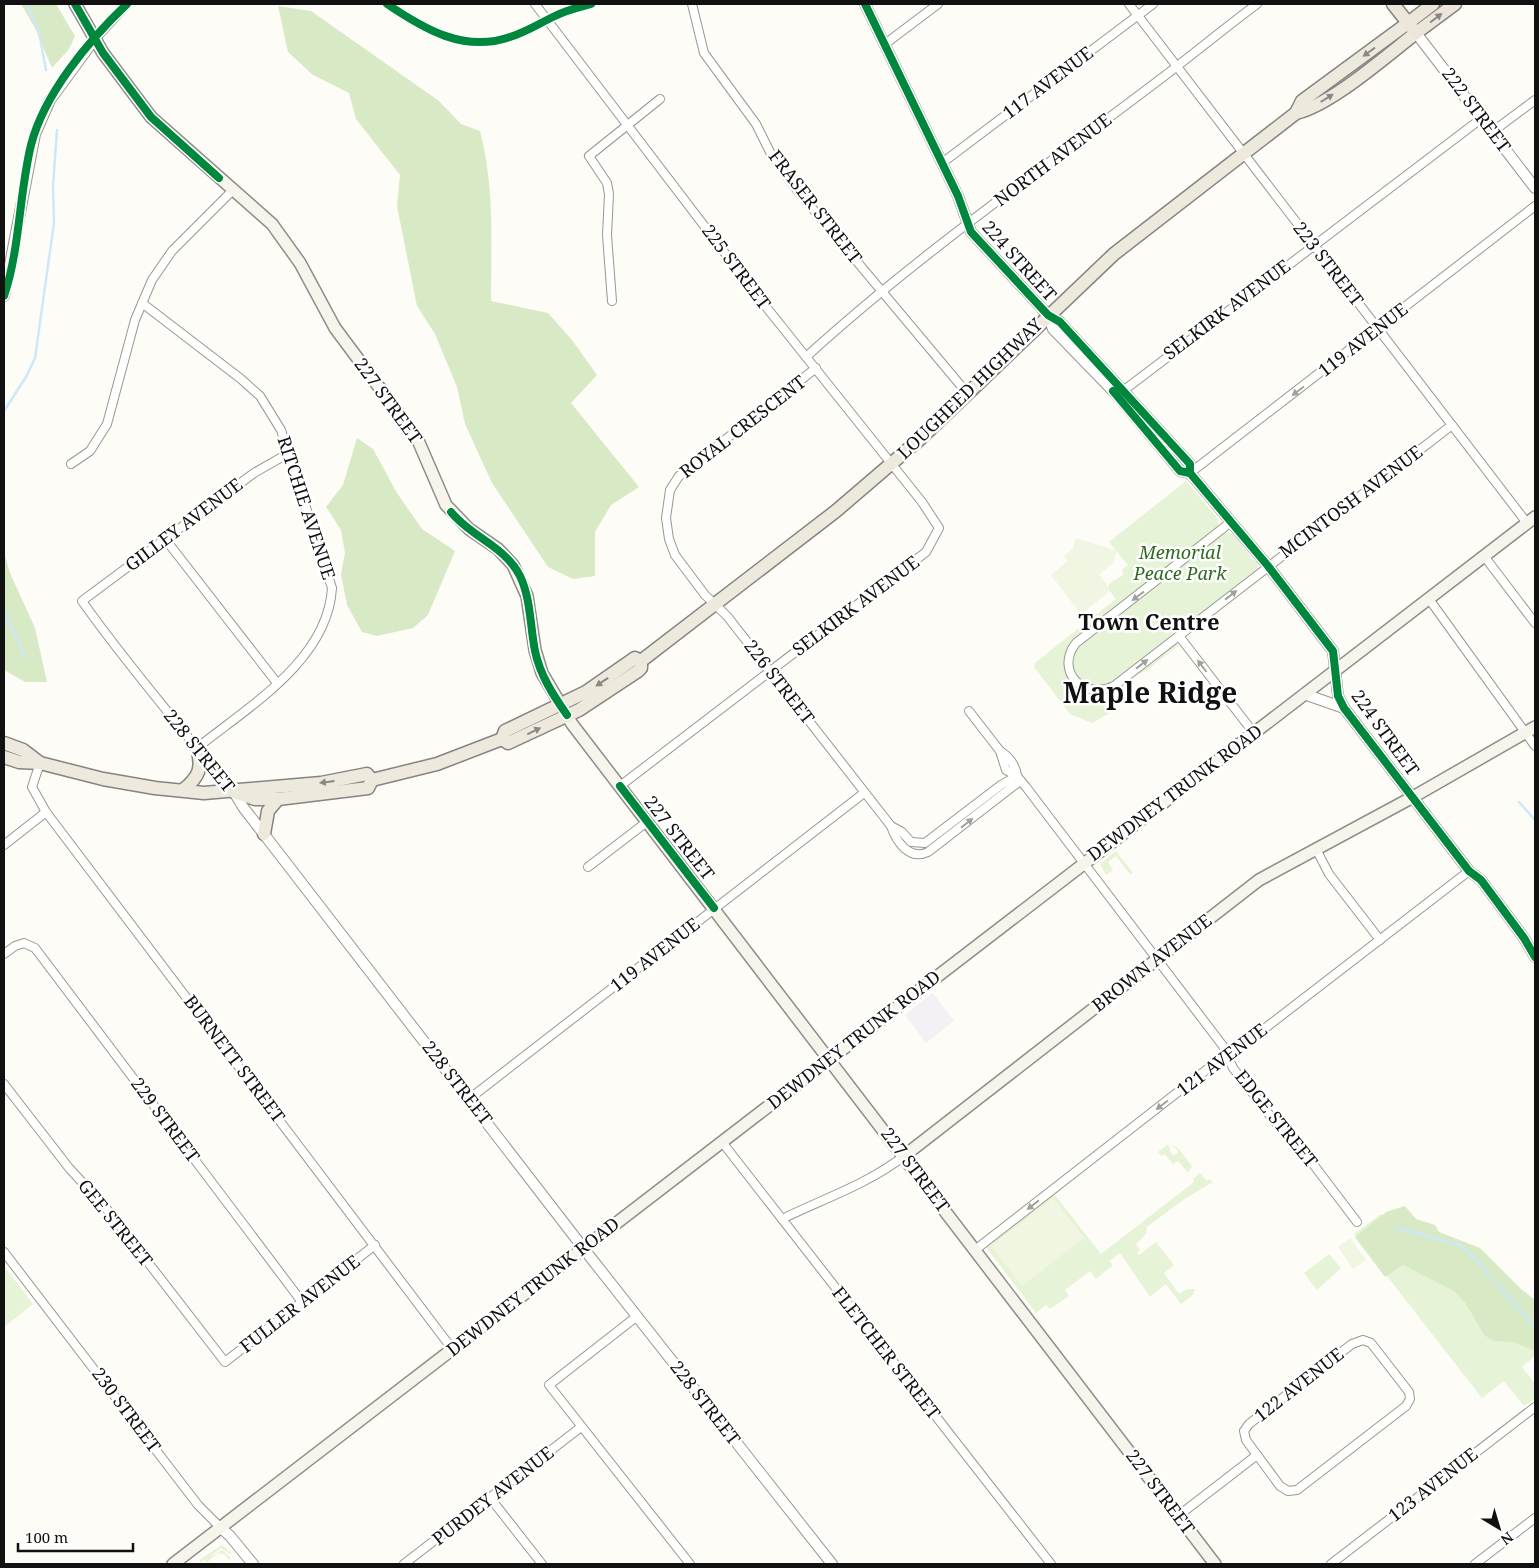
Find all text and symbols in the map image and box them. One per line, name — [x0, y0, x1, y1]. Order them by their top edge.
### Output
one-way arrow — [1429, 13, 1442, 24]
street label: 117 AVENUE — [997, 40, 1097, 124]
one-way arrow — [1362, 47, 1376, 57]
street label: 222 STREET — [1437, 62, 1517, 157]
one-way arrow — [1320, 94, 1333, 103]
street label: NORTH AVENUE — [989, 107, 1116, 211]
street label: FRASER STREET — [764, 144, 868, 268]
street label: 224 STREET — [977, 215, 1062, 306]
street label: 223 STREET — [1288, 216, 1369, 310]
street label: 225 STREET — [697, 219, 777, 314]
street label: SELKIRK AVENUE — [1158, 254, 1295, 365]
street label: 119 AVENUE — [1313, 297, 1412, 382]
street label: LOUGHEED HIGHWAY — [892, 312, 1048, 464]
street label: 227 STREET — [350, 353, 428, 448]
street label: ROYAL CRESCENT — [674, 369, 810, 483]
one-way arrow — [1292, 385, 1305, 396]
street label: RITCHIE AVENUE — [272, 433, 341, 582]
street label: MCINTOSH AVENUE — [1274, 439, 1427, 563]
street label: GILLEY AVENUE — [120, 472, 247, 576]
park label: Memorial Peace Park — [1132, 540, 1227, 585]
street label: SELKIRK AVENUE — [787, 550, 924, 661]
one-way arrow — [1132, 590, 1145, 601]
one-way arrow — [1225, 590, 1238, 601]
district label: Town Centre — [1078, 606, 1220, 636]
street label: 226 STREET — [739, 634, 820, 728]
one-way arrow — [1135, 659, 1148, 670]
one-way arrow — [1197, 659, 1207, 673]
district label: Maple Ridge — [1063, 673, 1237, 711]
one-way arrow — [595, 677, 608, 687]
street label: 224 STREET — [1347, 685, 1425, 780]
street label: 228 STREET — [159, 704, 241, 797]
street label: DEWDNEY TRUNK ROAD — [1082, 718, 1267, 866]
one-way arrow — [527, 727, 541, 735]
one-way arrow — [319, 779, 335, 787]
street label: 227 STREET — [639, 790, 720, 884]
one-way arrow — [960, 817, 973, 828]
street label: BROWN AVENUE — [1086, 908, 1216, 1017]
street label: 119 AVENUE — [605, 912, 704, 997]
street label: DEWDNEY TRUNK ROAD — [762, 964, 945, 1114]
street label: BURNETT STREET — [179, 990, 291, 1127]
street label: 121 AVENUE — [1171, 1017, 1271, 1101]
street label: 228 STREET — [417, 1035, 498, 1129]
street label: EDGE STREET — [1230, 1065, 1323, 1172]
street label: 229 STREET — [126, 1072, 206, 1167]
one-way arrow — [1155, 1100, 1169, 1110]
street label: 227 STREET — [876, 1122, 956, 1217]
street label: GEE STREET — [73, 1174, 158, 1271]
one-way arrow — [1026, 1200, 1040, 1210]
street label: DEWDNEY TRUNK ROAD — [441, 1211, 624, 1361]
street label: FULLER AVENUE — [234, 1249, 364, 1358]
street label: FLETCHER STREET — [827, 1281, 946, 1424]
street label: 122 AVENUE — [1249, 1342, 1348, 1427]
street label: 228 STREET — [665, 1355, 746, 1449]
street label: 230 STREET — [87, 1362, 167, 1457]
street label: PURDEY AVENUE — [427, 1440, 558, 1550]
street label: 123 AVENUE — [1383, 1442, 1482, 1527]
street label: 227 STREET — [1121, 1444, 1201, 1539]
north arrow — [1474, 1503, 1524, 1553]
scale bar — [18, 1520, 132, 1552]
text: 100 m — [25, 1527, 68, 1547]
text: N — [1497, 1528, 1518, 1550]

